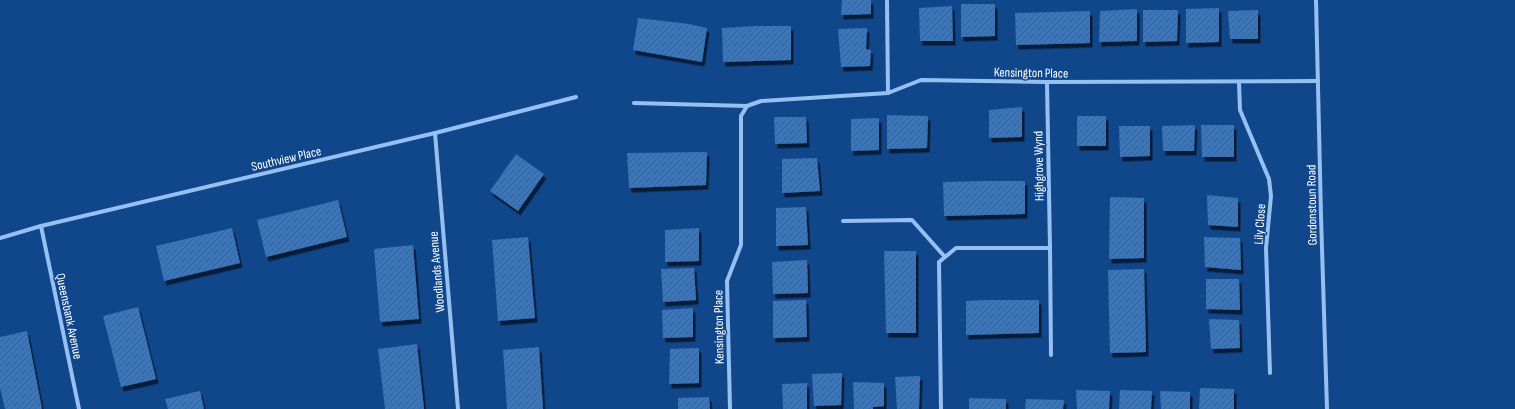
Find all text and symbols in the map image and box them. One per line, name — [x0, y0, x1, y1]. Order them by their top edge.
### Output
street label: Kensington Place — [994, 64, 1068, 82]
street label: Highgrove Wynd — [1030, 131, 1048, 201]
street label: Southview Place — [250, 143, 323, 175]
street label: Gordonstoun Road — [1303, 165, 1321, 245]
street label: Lily Close — [1251, 203, 1269, 245]
street label: Woodlands Avenue — [425, 231, 449, 313]
street label: Queensbank Avenue — [52, 272, 86, 361]
street label: Kensington Place — [710, 290, 728, 364]

